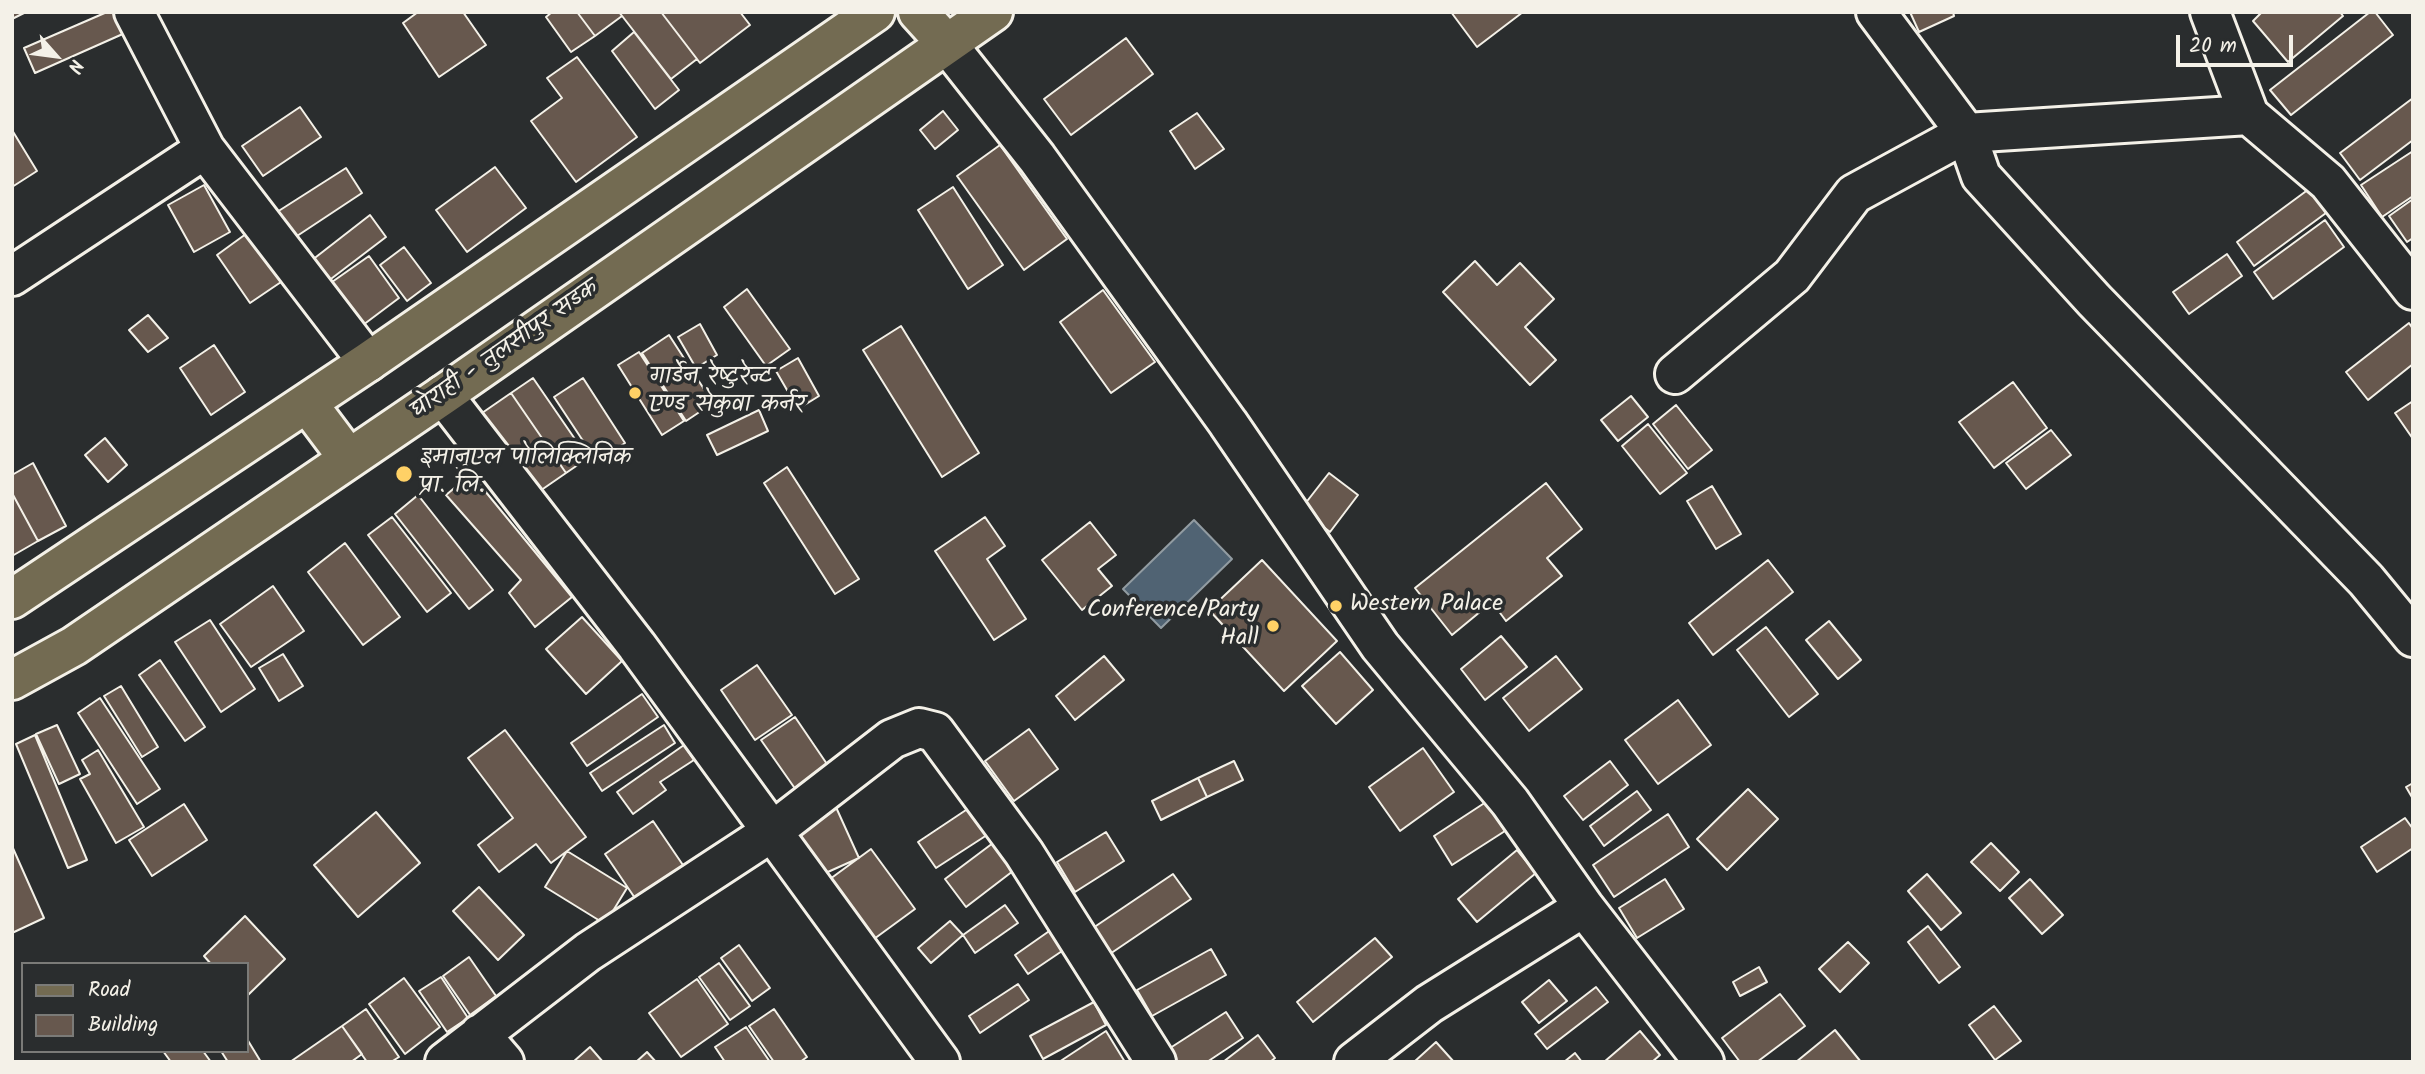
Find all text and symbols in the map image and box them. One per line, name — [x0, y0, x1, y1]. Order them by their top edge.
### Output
north arrow — [21, 21, 91, 91]
scale bar — [2180, 21, 2297, 65]
text: 20 m — [2189, 30, 2237, 63]
text: N — [58, 54, 91, 78]
street label: घोराही - तुलसीपुर सडक — [407, 275, 605, 427]
place label: गार्डेन रेष्टुरेन्ट एण्ड सेकुवा कर्नर — [649, 365, 804, 421]
marker: गार्डेन रेष्टुरेन्ट एण्ड सेकुवा कर्नर — [627, 385, 643, 401]
place label: इमानुएल पोलिक्लिनिक प्रा. लि. — [420, 446, 632, 502]
marker: इमानुएल पोलिक्लिनिक प्रा. लि. — [394, 464, 414, 484]
place label: Western Palace — [1350, 592, 1503, 620]
place label: Conference/Party Hall — [1087, 598, 1259, 654]
marker: Western Palace — [1328, 598, 1344, 614]
marker: Conference/Party Hall — [1265, 618, 1281, 634]
legend — [21, 962, 248, 1053]
text: Road — [88, 974, 130, 1007]
text: Building — [88, 1009, 158, 1042]

